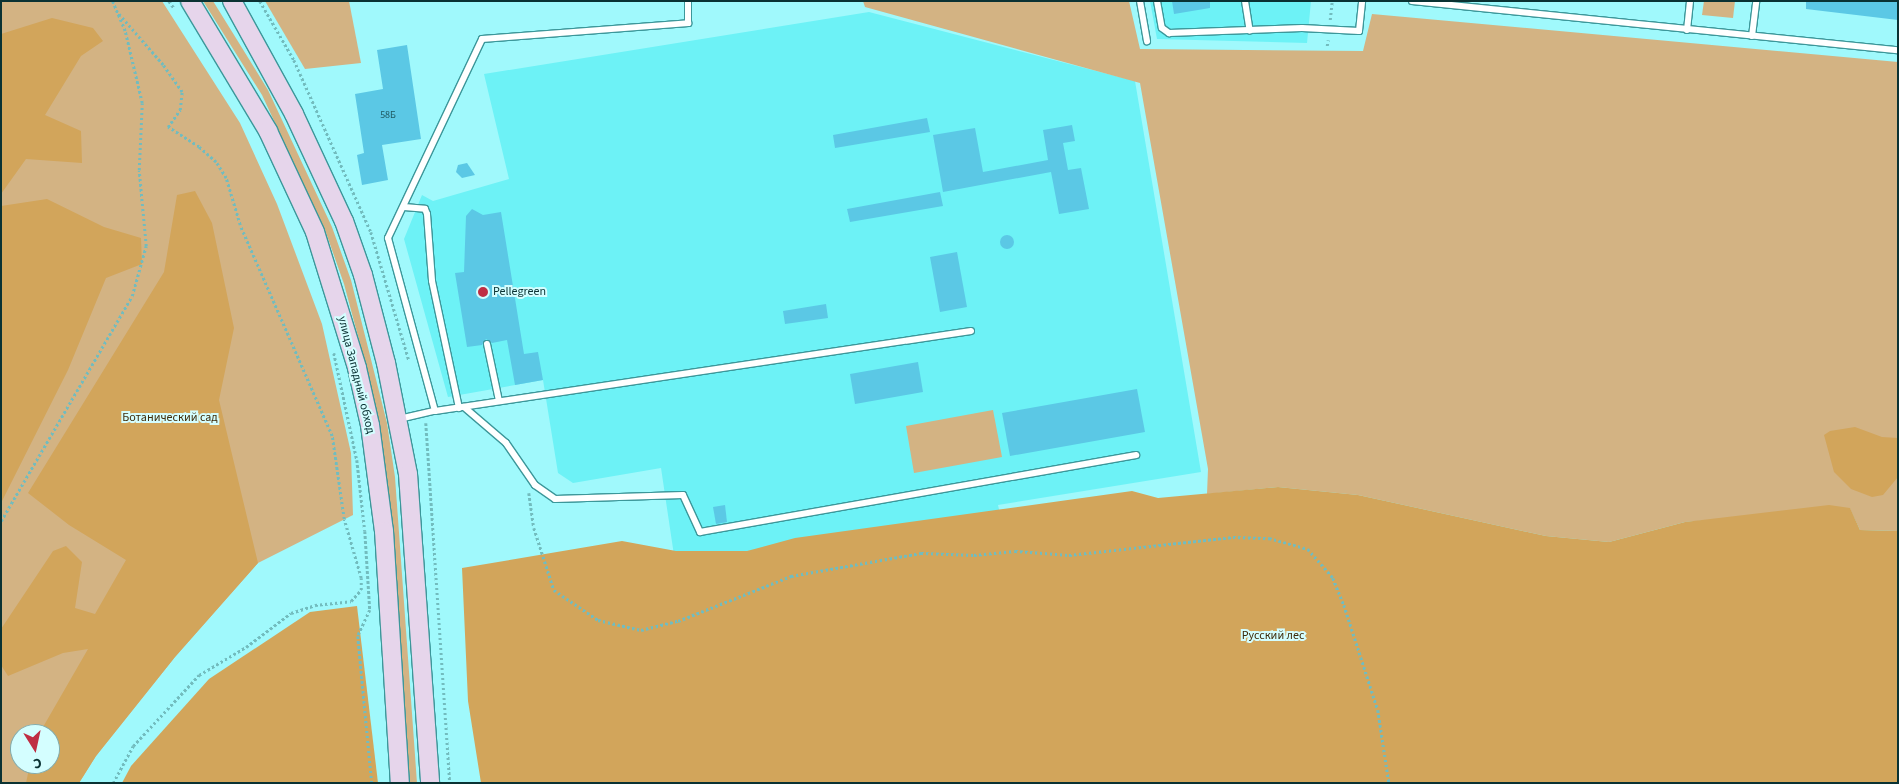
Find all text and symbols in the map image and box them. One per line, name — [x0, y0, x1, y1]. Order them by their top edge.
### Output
house number: 58Б — [380, 110, 396, 122]
place label: Pellegreen — [493, 285, 546, 299]
marker: Pellegreen — [477, 286, 489, 298]
street label: улица Западный обход — [334, 315, 378, 435]
park label: Ботанический сад — [122, 411, 218, 425]
park label: Русский лес — [1242, 629, 1304, 643]
north arrow — [10, 724, 60, 774]
text: С — [32, 752, 43, 773]

